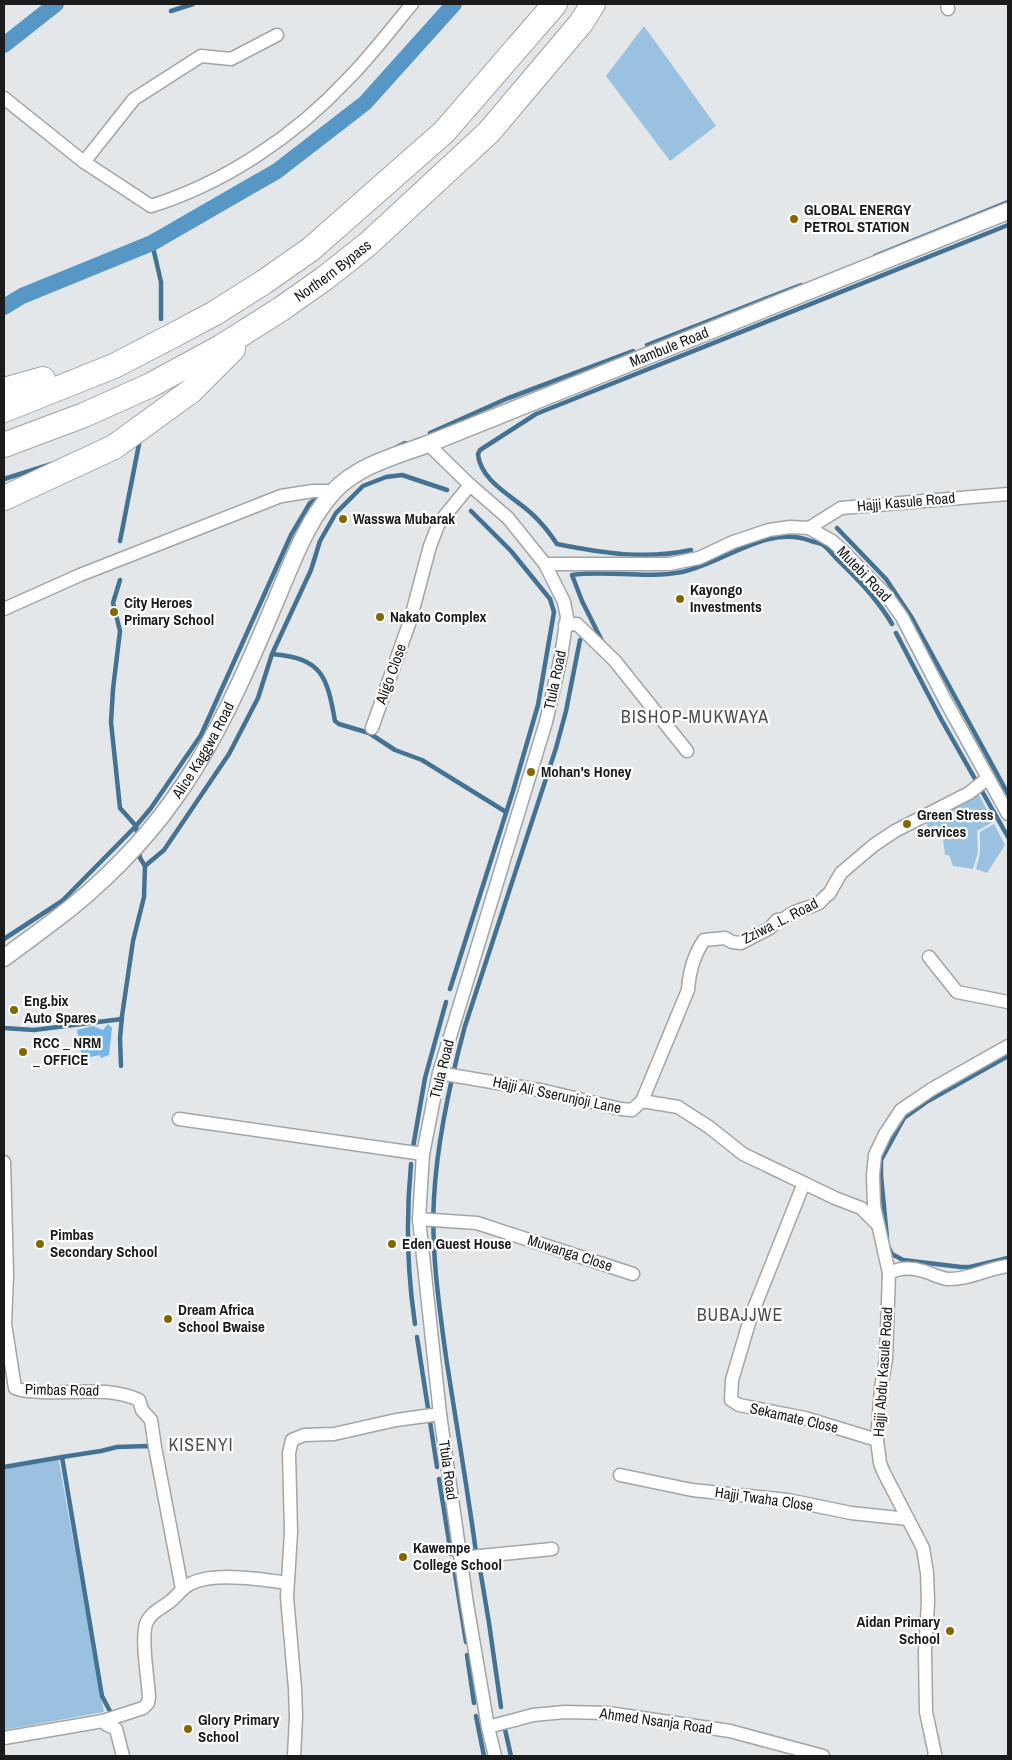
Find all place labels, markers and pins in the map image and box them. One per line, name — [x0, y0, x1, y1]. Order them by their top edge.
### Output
place label: GLOBAL ENERGY PETROL STATION — [804, 199, 912, 237]
marker: GLOBAL ENERGY PETROL STATION — [788, 213, 800, 225]
place label: Wasswa Mubarak — [353, 508, 455, 529]
marker: Wasswa Mubarak — [337, 513, 349, 525]
place label: Kayongo Investments — [690, 579, 762, 617]
place label: City Heroes Primary School — [124, 592, 214, 630]
marker: Kayongo Investments — [674, 593, 686, 605]
marker: City Heroes Primary School — [108, 606, 120, 618]
place label: Nakato Complex — [390, 606, 487, 627]
marker: Nakato Complex — [374, 611, 386, 623]
place label: Mohan's Honey — [541, 761, 632, 782]
marker: Mohan's Honey — [525, 766, 537, 778]
place label: Green Stress services — [917, 804, 994, 842]
marker: Green Stress services — [901, 818, 913, 830]
place label: Eng.bix Auto Spares — [24, 990, 97, 1028]
marker: Eng.bix Auto Spares — [8, 1004, 20, 1016]
place label: RCC _ NRM _ OFFICE — [33, 1032, 101, 1070]
marker: RCC _ NRM _ OFFICE — [17, 1046, 29, 1058]
place label: Pimbas Secondary School — [50, 1224, 157, 1262]
place label: Eden Guest House — [402, 1233, 512, 1254]
marker: Pimbas Secondary School — [34, 1238, 46, 1250]
marker: Eden Guest House — [386, 1238, 398, 1250]
place label: Dream Africa School Bwaise — [178, 1299, 265, 1337]
marker: Dream Africa School Bwaise — [162, 1313, 174, 1325]
place label: Kawempe College School — [413, 1537, 502, 1575]
marker: Kawempe College School — [397, 1551, 409, 1563]
place label: Aidan Primary School — [857, 1611, 940, 1649]
marker: Aidan Primary School — [944, 1625, 956, 1637]
place label: Glory Primary School — [198, 1709, 280, 1747]
marker: Glory Primary School — [182, 1723, 194, 1735]

